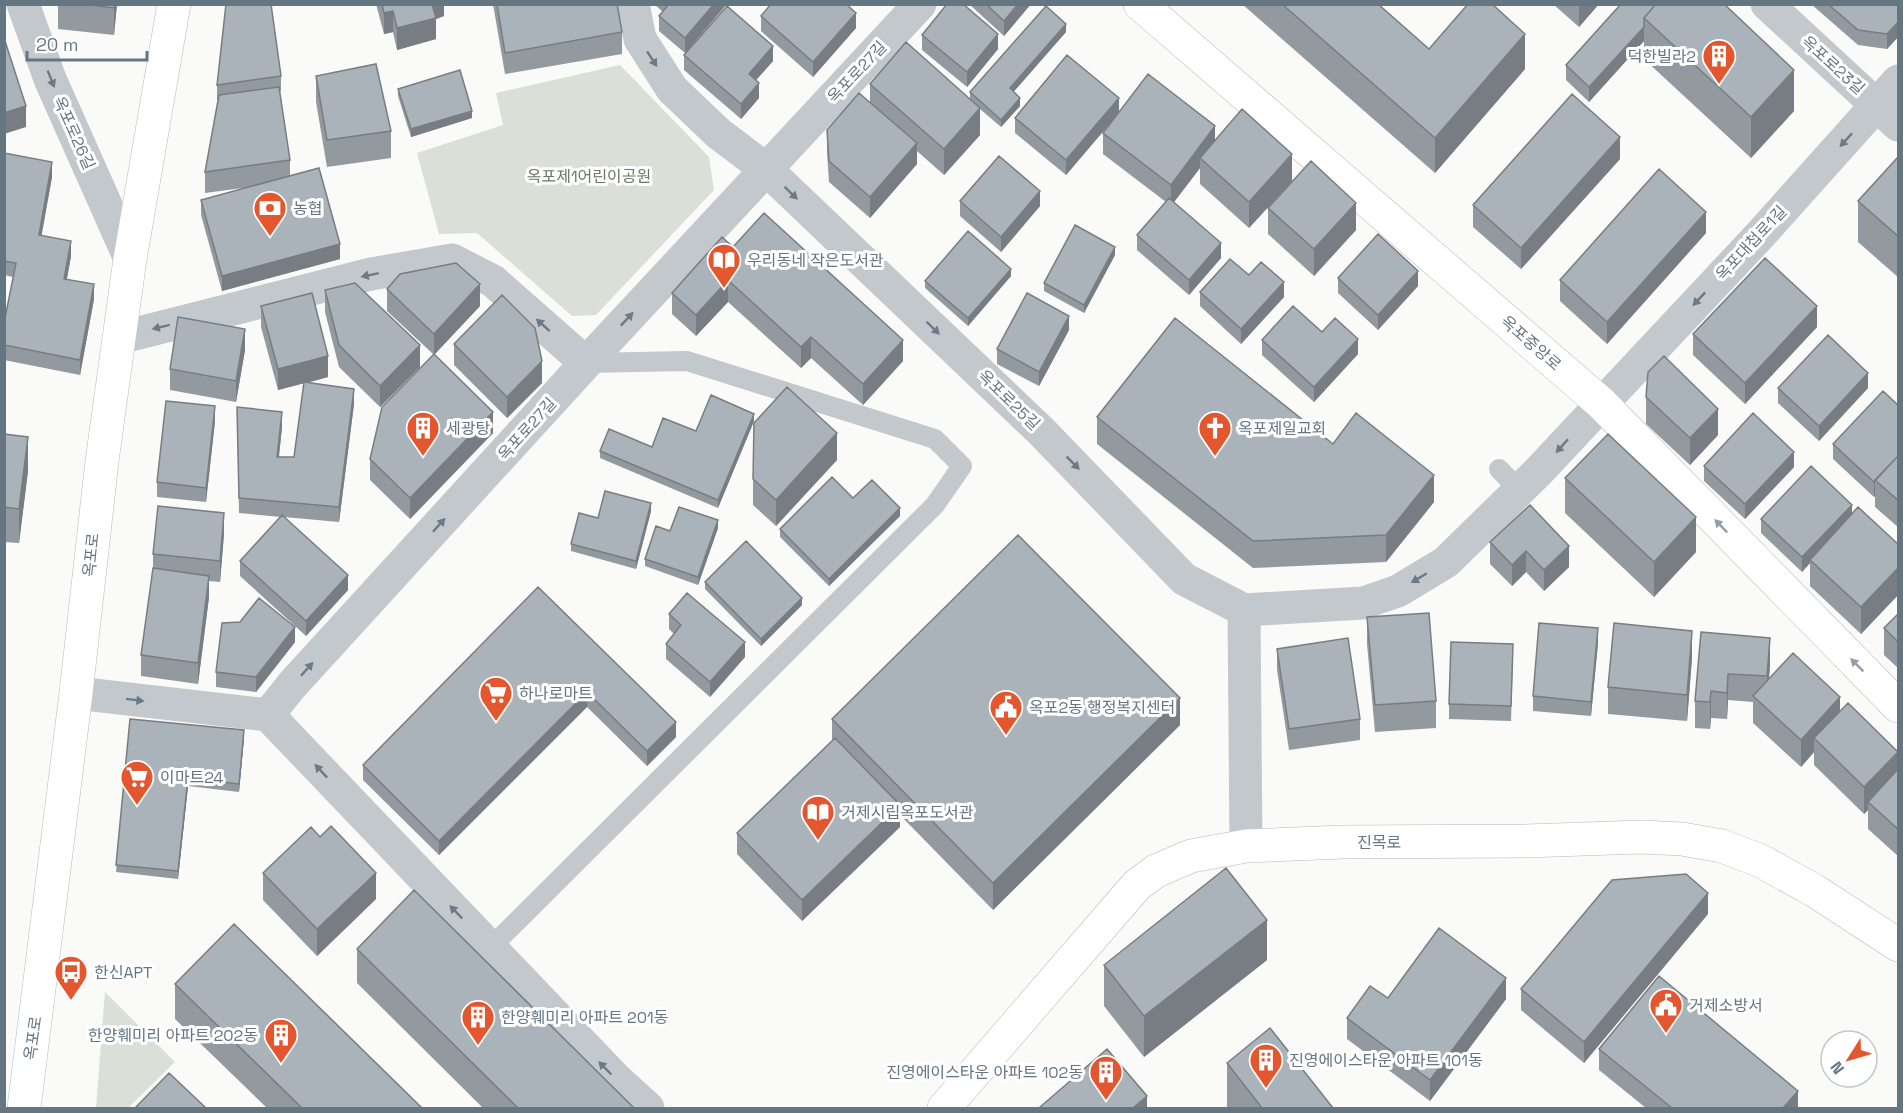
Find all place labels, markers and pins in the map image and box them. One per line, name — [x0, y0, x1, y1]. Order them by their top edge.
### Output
building icon: 덕한빌라2 — [1701, 38, 1737, 85]
place label: 덕한빌라2 — [1627, 46, 1696, 67]
bank icon: 농협 — [252, 190, 288, 237]
place label: 농협 — [293, 198, 322, 219]
library icon: 우리동네 작은도서관 — [706, 242, 742, 289]
place label: 우리동네 작은도서관 — [747, 250, 884, 271]
building icon: 세광탕 — [405, 410, 441, 457]
church icon: 옥포제일교회 — [1197, 410, 1233, 457]
place label: 세광탕 — [446, 418, 490, 439]
place label: 옥포제일교회 — [1238, 418, 1326, 439]
supermarket icon: 하나로마트 — [478, 675, 514, 722]
place label: 하나로마트 — [519, 683, 593, 704]
public building icon: 옥포2동 행정복지센터 — [988, 689, 1024, 736]
place label: 옥포2동 행정복지센터 — [1029, 697, 1175, 718]
supermarket icon: 이마트24 — [119, 759, 155, 806]
place label: 이마트24 — [160, 767, 223, 788]
library icon: 거제시립옥포도서관 — [800, 794, 836, 841]
place label: 거제시립옥포도서관 — [841, 802, 974, 823]
bus stop icon: 한신APT — [53, 954, 89, 1001]
place label: 한신APT — [94, 962, 153, 983]
public building icon: 거제소방서 — [1648, 987, 1684, 1034]
place label: 거제소방서 — [1689, 995, 1763, 1016]
building icon: 한양훼미리 아파트 201동 — [460, 999, 496, 1046]
place label: 한양훼미리 아파트 201동 — [501, 1007, 669, 1028]
building icon: 한양훼미리 아파트 202동 — [263, 1017, 299, 1064]
place label: 한양훼미리 아파트 202동 — [88, 1025, 258, 1046]
building icon: 진영에이스타운 아파트 101동 — [1248, 1042, 1284, 1089]
place label: 진영에이스타운 아파트 101동 — [1289, 1050, 1483, 1071]
building icon: 진영에이스타운 아파트 102동 — [1088, 1054, 1124, 1101]
place label: 진영에이스타운 아파트 102동 — [886, 1062, 1083, 1083]

